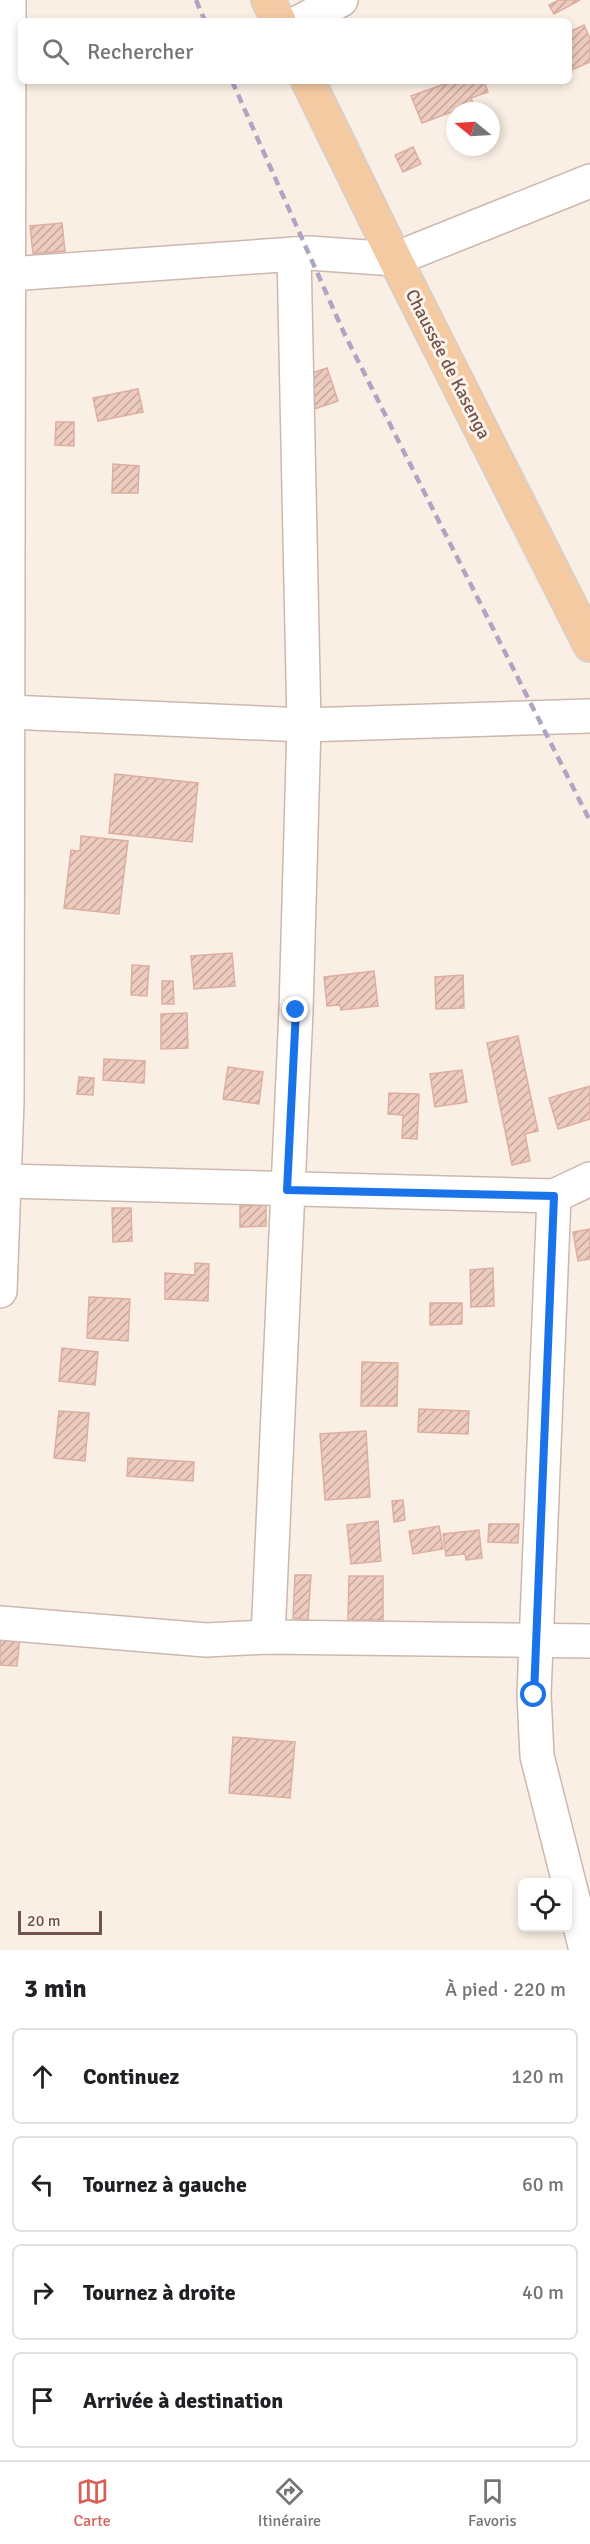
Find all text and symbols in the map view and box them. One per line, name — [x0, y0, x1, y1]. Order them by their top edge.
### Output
search box — [18, 18, 572, 84]
icon: search — [39, 35, 72, 68]
text: Rechercher — [87, 38, 193, 65]
north arrow — [446, 102, 500, 156]
street label: Chaussée de Kasenga — [401, 285, 495, 443]
route end — [282, 996, 308, 1022]
route start — [520, 1681, 546, 1707]
map controls — [518, 1878, 572, 1932]
button: locate — [518, 1878, 572, 1932]
scale bar — [18, 1908, 102, 1936]
text: 20 m — [27, 1911, 61, 1931]
text: 3 min — [24, 1973, 87, 2005]
text: À pied · 220 m — [445, 1977, 566, 2002]
icon: ahead — [26, 2060, 59, 2093]
text: Continuez — [83, 2063, 179, 2090]
text: 120 m — [511, 2064, 564, 2089]
icon: left — [26, 2168, 59, 2201]
text: Tournez à gauche — [83, 2171, 247, 2198]
text: 60 m — [522, 2172, 564, 2197]
icon: right — [26, 2276, 59, 2309]
text: Tournez à droite — [83, 2279, 236, 2306]
text: 40 m — [522, 2280, 564, 2305]
icon: arrive — [26, 2384, 59, 2417]
text: Arrivée à destination — [83, 2387, 283, 2414]
tab: Carte — [73, 2475, 111, 2531]
tab: Itinéraire — [258, 2475, 321, 2531]
tab: Favoris — [468, 2475, 517, 2531]

